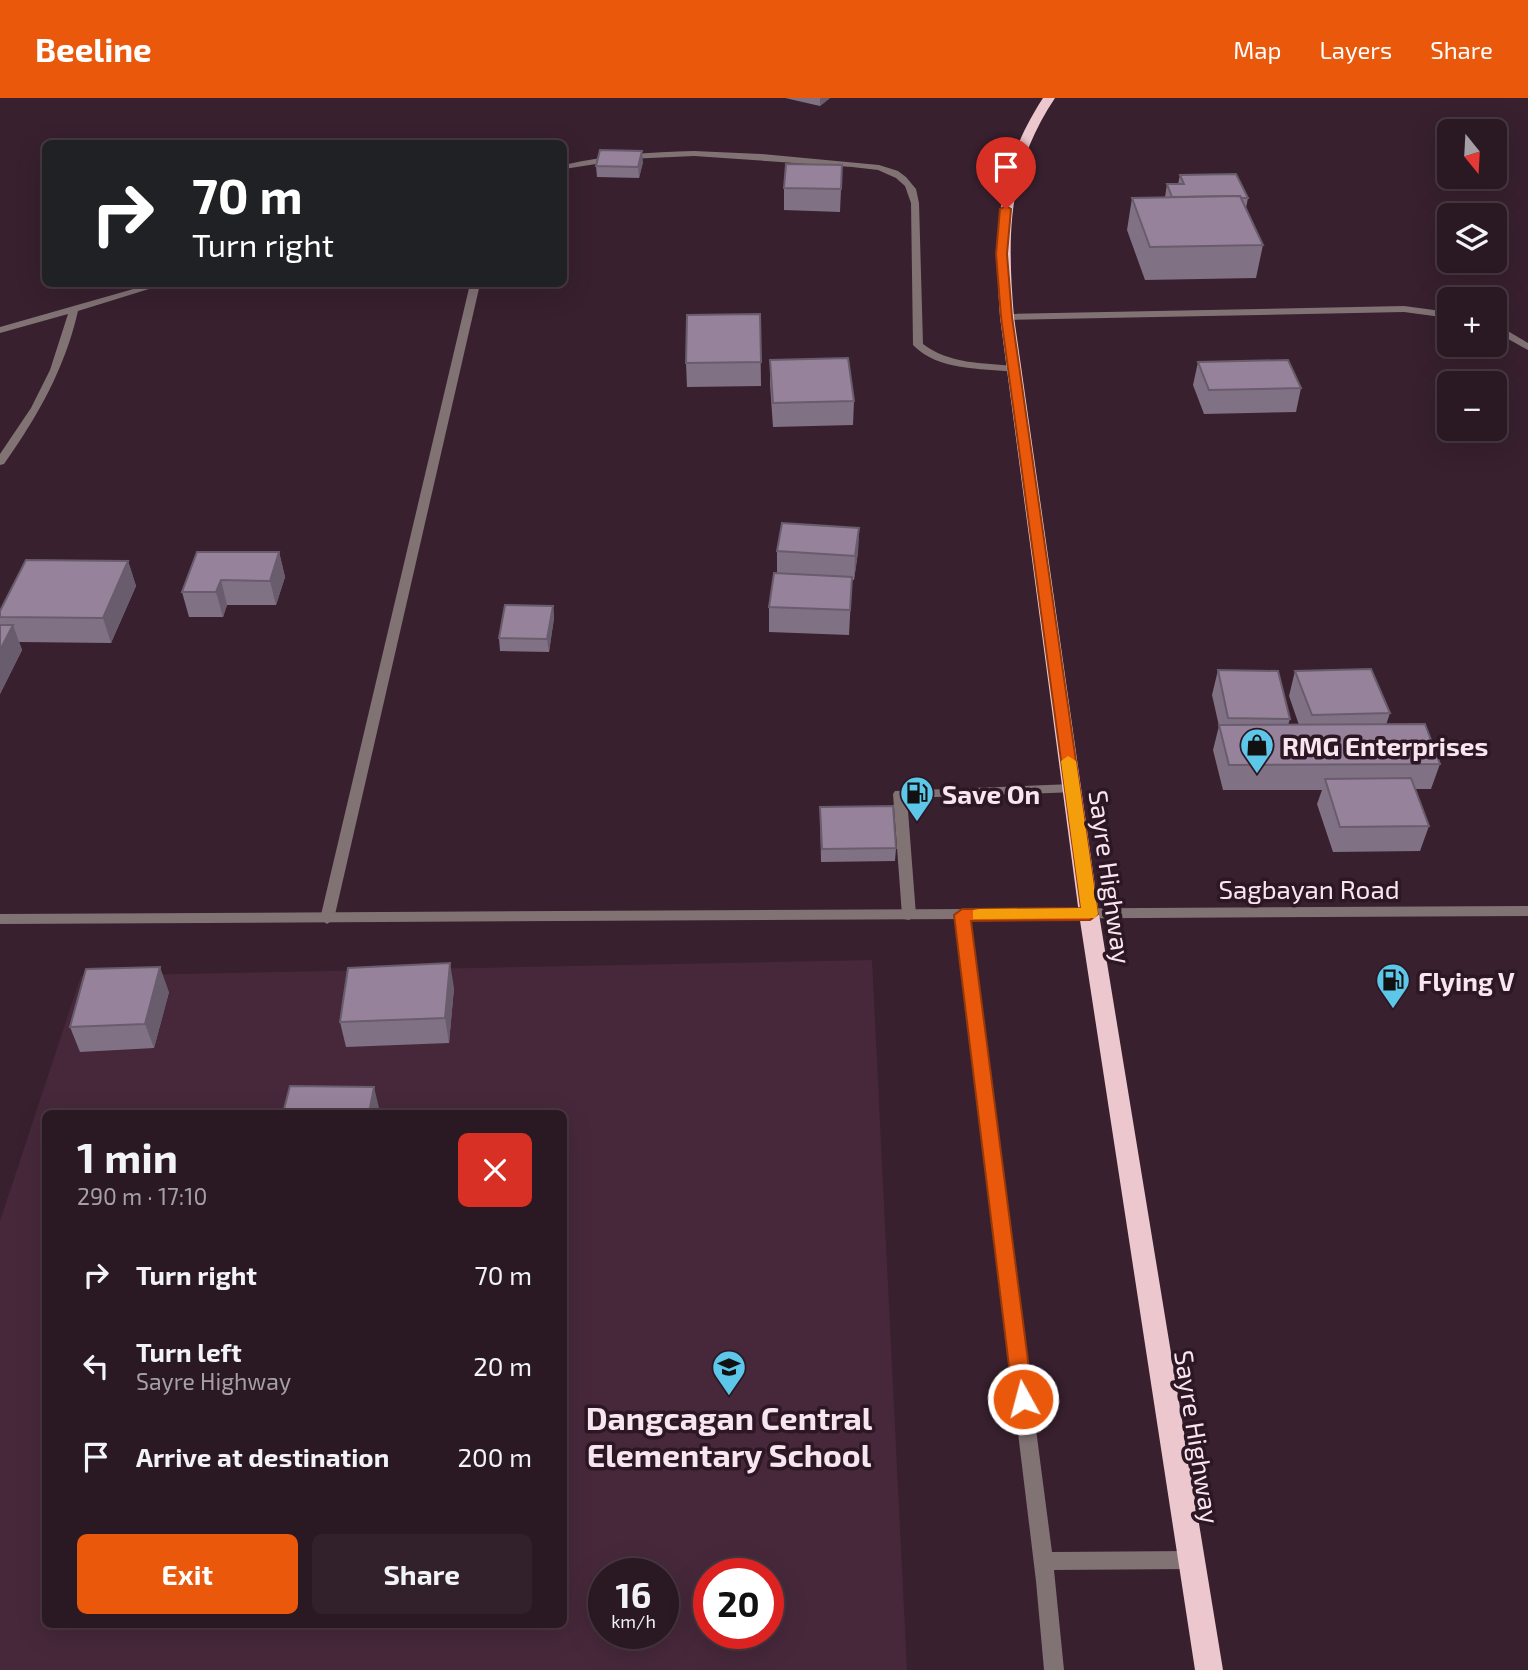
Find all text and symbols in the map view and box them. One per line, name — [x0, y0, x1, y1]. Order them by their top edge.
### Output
text: Beeline — [35, 29, 152, 69]
text: Map — [1233, 35, 1281, 64]
text: Layers — [1319, 35, 1392, 64]
text: Share — [1430, 35, 1493, 64]
north arrow — [1437, 119, 1507, 189]
map controls — [1437, 119, 1507, 441]
pin — [976, 137, 1036, 209]
icon: arrive — [987, 148, 1025, 186]
text: 70 m — [192, 165, 303, 224]
icon: right — [77, 168, 168, 259]
button: layers — [1437, 203, 1507, 273]
text: Turn right — [192, 225, 334, 263]
button: + — [1437, 287, 1507, 357]
button: − — [1437, 371, 1507, 441]
shop icon: RMG Enterprises — [1238, 726, 1276, 775]
place label: RMG Enterprises — [1282, 730, 1488, 761]
fuel station icon: Save On — [898, 774, 936, 823]
place label: Save On — [942, 778, 1040, 809]
street label: Sayre Highway — [1083, 788, 1139, 966]
street label: Sagbayan Road — [1218, 873, 1400, 904]
fuel station icon: Flying V — [1374, 961, 1412, 1010]
place label: Flying V — [1418, 965, 1515, 997]
text: 1 min — [77, 1131, 178, 1181]
button: close — [458, 1133, 532, 1207]
text: 290 m · 17:10 — [77, 1182, 207, 1210]
icon: right — [77, 1256, 115, 1294]
text: Turn right — [136, 1259, 257, 1290]
text: 70 m — [474, 1259, 532, 1290]
text: Turn left — [136, 1336, 242, 1367]
icon: left — [77, 1347, 115, 1385]
school or university icon: Dangcagan Central Elementary School — [710, 1348, 748, 1397]
street label: Sayre Highway — [1169, 1348, 1227, 1526]
text: 20 m — [473, 1350, 532, 1381]
position arrow — [986, 1362, 1060, 1436]
text: Sayre Highway — [136, 1367, 291, 1395]
place label: Dangcagan Central Elementary School — [586, 1398, 873, 1474]
icon: arrive — [77, 1438, 115, 1476]
text: Arrive at destination — [136, 1441, 389, 1472]
text: 200 m — [457, 1441, 532, 1472]
button: Exit — [77, 1534, 298, 1614]
button: Share — [312, 1534, 532, 1614]
speed limit sign: 20 — [693, 1558, 784, 1649]
text: 16 — [616, 1573, 651, 1615]
text: km/h — [611, 1610, 656, 1632]

